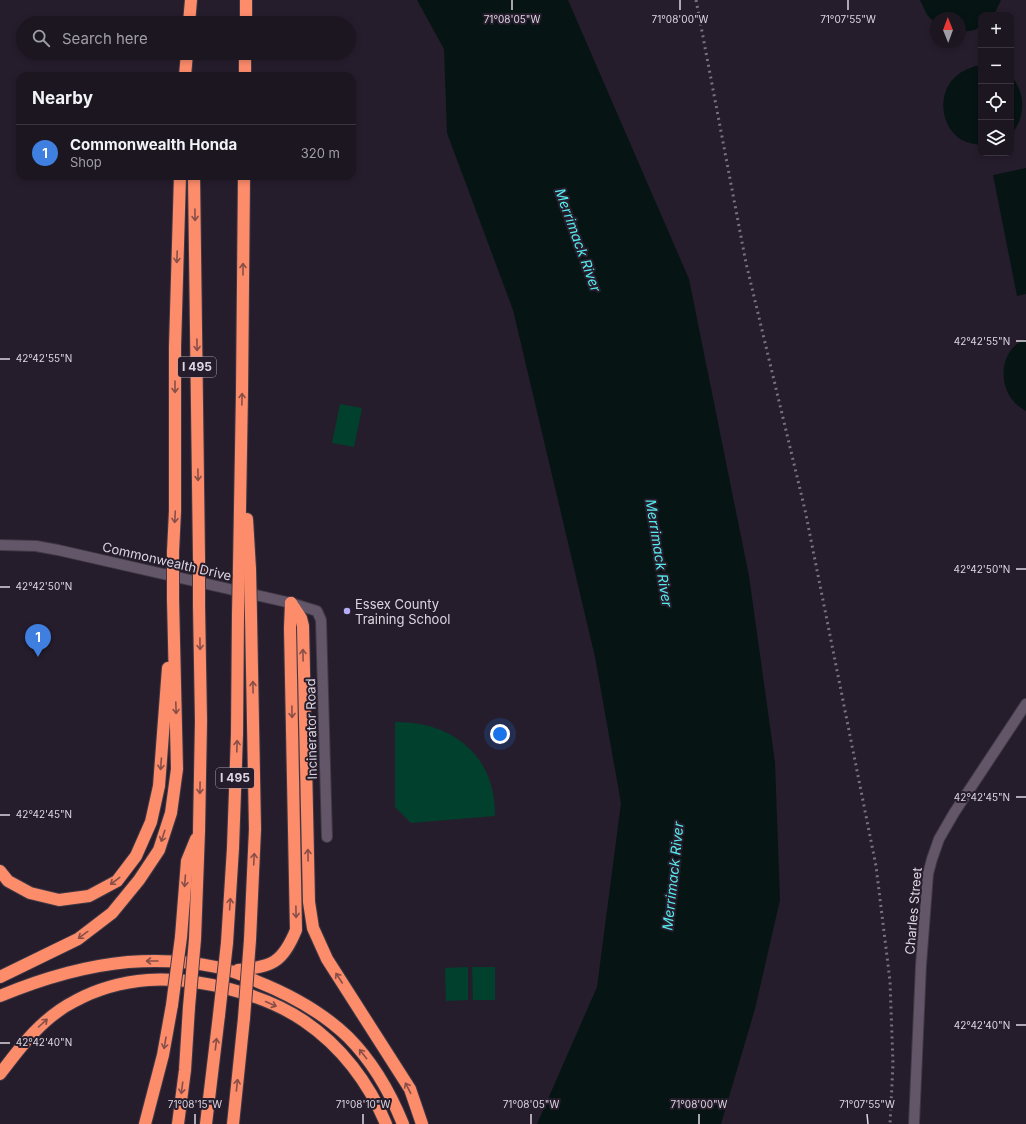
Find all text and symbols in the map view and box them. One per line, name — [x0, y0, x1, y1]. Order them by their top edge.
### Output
north arrow — [930, 12, 966, 48]
map controls — [978, 12, 1014, 156]
button: + — [978, 12, 1014, 48]
text: 71°08'05"W — [484, 13, 540, 25]
text: 71°08'00"W — [652, 13, 709, 25]
text: 71°07'55"W — [820, 13, 876, 25]
search box — [16, 16, 356, 60]
icon: search — [30, 27, 52, 49]
text: Search here — [62, 29, 148, 48]
button: − — [978, 48, 1014, 84]
button: locate — [978, 84, 1014, 120]
text: Nearby — [32, 88, 93, 108]
button: layers — [978, 120, 1014, 156]
text: Commonwealth Honda — [70, 135, 237, 154]
text: 1 — [42, 145, 48, 161]
text: 320 m — [301, 145, 340, 161]
text: Shop — [70, 154, 102, 170]
water label: Merrimack River — [552, 186, 605, 295]
one-way arrow — [191, 208, 199, 221]
one-way arrow — [174, 250, 181, 263]
one-way arrow — [239, 263, 246, 276]
text: 42°42'55"N — [954, 335, 1010, 347]
one-way arrow — [193, 338, 201, 351]
text: 42°42'55"N — [16, 352, 72, 364]
road number: I 495 — [178, 357, 216, 377]
one-way arrow — [171, 380, 179, 393]
one-way arrow — [238, 393, 246, 406]
one-way arrow — [194, 468, 202, 481]
water label: Merrimack River — [643, 498, 677, 609]
one-way arrow — [171, 510, 178, 523]
street label: Commonwealth Drive — [101, 538, 233, 584]
text: 42°42'50"N — [954, 563, 1010, 575]
text: 42°42'50"N — [16, 580, 72, 592]
place label: Essex County Training School — [355, 596, 450, 627]
marker: Essex County Training School — [342, 606, 352, 616]
pin: 1 — [25, 624, 51, 657]
one-way arrow — [196, 637, 204, 650]
one-way arrow — [300, 649, 307, 662]
street label: Incinerator Road — [302, 678, 320, 780]
one-way arrow — [249, 681, 257, 694]
one-way arrow — [172, 701, 179, 714]
one-way arrow — [288, 705, 296, 718]
your location — [490, 724, 510, 744]
one-way arrow — [233, 740, 240, 753]
one-way arrow — [157, 757, 164, 770]
road number: I 495 — [216, 768, 254, 788]
one-way arrow — [196, 781, 204, 794]
text: 42°42'45"N — [954, 791, 1010, 803]
text: 42°42'45"N — [16, 808, 72, 820]
water label: Merrimack River — [658, 820, 687, 931]
one-way arrow — [159, 830, 167, 842]
one-way arrow — [304, 849, 312, 862]
one-way arrow — [250, 853, 257, 866]
street label: Charles Street — [901, 867, 925, 955]
one-way arrow — [182, 874, 189, 887]
one-way arrow — [109, 877, 120, 885]
one-way arrow — [226, 898, 233, 911]
one-way arrow — [292, 905, 299, 918]
one-way arrow — [77, 931, 88, 939]
one-way arrow — [146, 957, 159, 965]
one-way arrow — [335, 973, 343, 984]
one-way arrow — [265, 1001, 277, 1008]
one-way arrow — [38, 1019, 48, 1028]
text: 42°42'40"N — [954, 1019, 1010, 1031]
text: 42°42'40"N — [16, 1036, 72, 1048]
one-way arrow — [161, 1036, 169, 1049]
one-way arrow — [212, 1038, 220, 1051]
one-way arrow — [358, 1048, 367, 1059]
one-way arrow — [233, 1079, 240, 1092]
one-way arrow — [179, 1081, 186, 1094]
one-way arrow — [404, 1082, 412, 1094]
text: 71°08'15"W — [168, 1098, 222, 1110]
text: 71°08'10"W — [336, 1098, 390, 1110]
text: 71°08'05"W — [503, 1098, 559, 1110]
text: 71°08'00"W — [671, 1098, 728, 1110]
text: 71°07'55"W — [839, 1098, 895, 1110]

